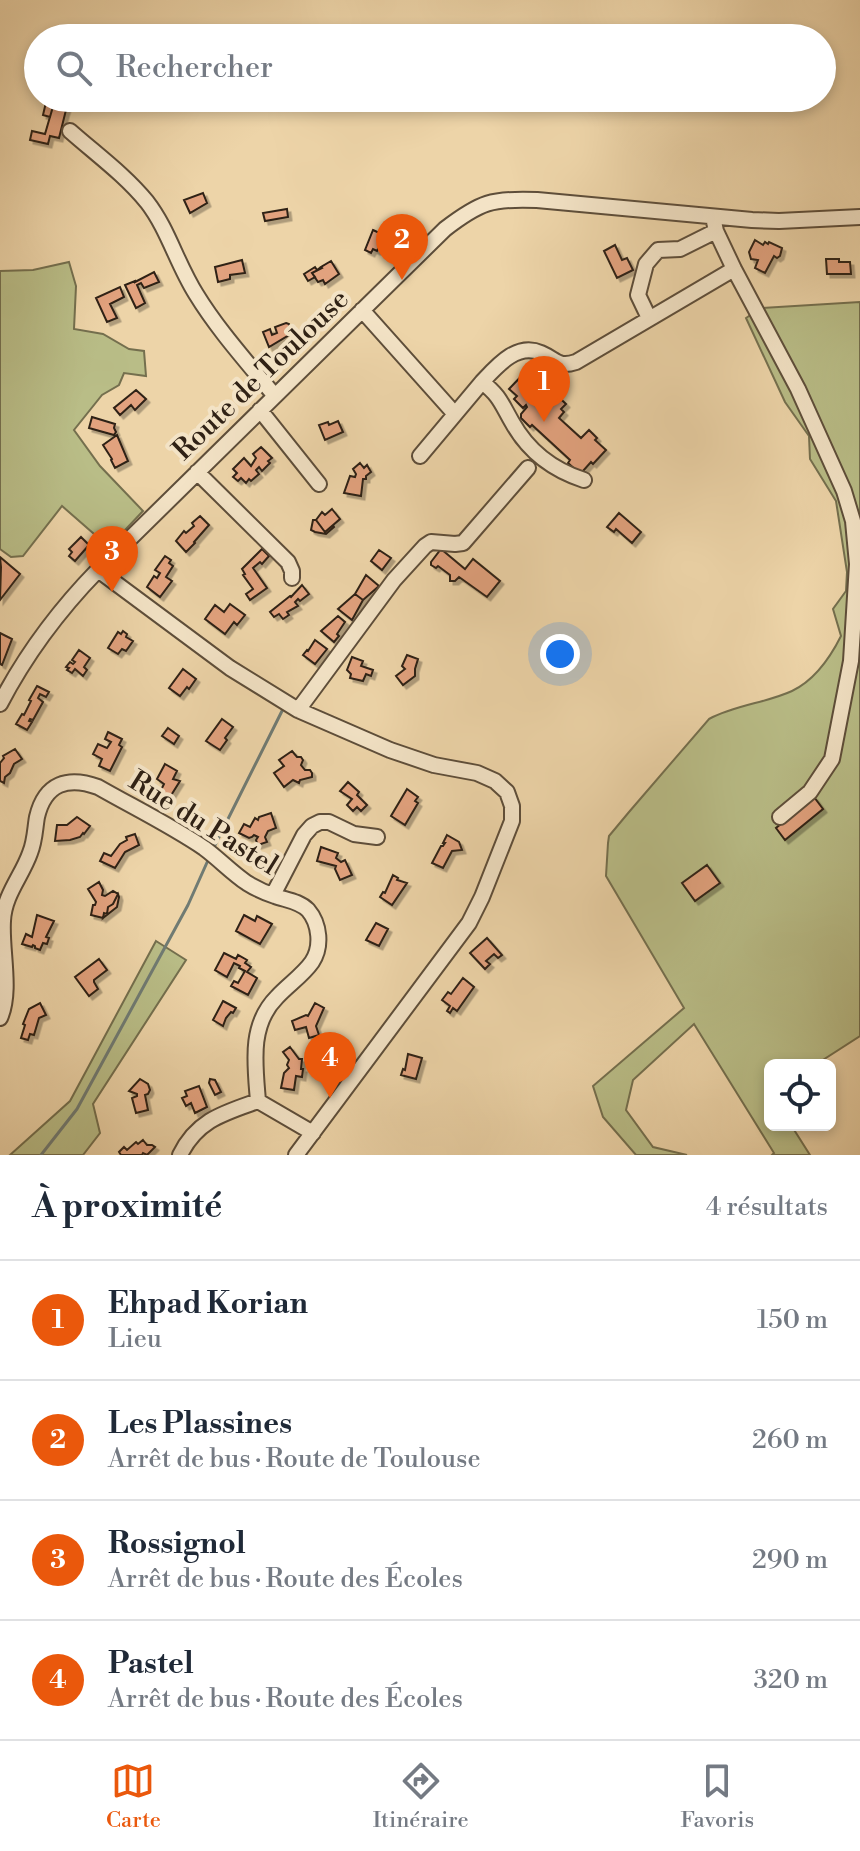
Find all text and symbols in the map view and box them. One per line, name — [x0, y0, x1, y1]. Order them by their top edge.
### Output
search box — [24, 24, 836, 112]
icon: search — [52, 46, 96, 90]
text: Rechercher — [116, 49, 273, 87]
pin: 2 — [376, 214, 428, 280]
street label: Route de Toulouse — [166, 282, 356, 468]
pin: 1 — [518, 356, 570, 422]
pin: 3 — [86, 526, 138, 592]
your location — [540, 634, 580, 674]
street label: Rue du Pastel — [122, 764, 284, 883]
pin: 4 — [304, 1032, 356, 1098]
map controls — [764, 1059, 836, 1131]
button: locate — [764, 1059, 836, 1131]
text: À proximité — [32, 1186, 222, 1228]
text: 4 résultats — [706, 1191, 828, 1223]
text: Ehpad Korian — [108, 1285, 308, 1323]
text: 1 — [52, 1304, 64, 1336]
text: 150 m — [757, 1304, 828, 1336]
text: Lieu — [108, 1323, 162, 1355]
text: Les Plassines — [108, 1405, 292, 1443]
text: 2 — [50, 1424, 66, 1456]
text: 260 m — [752, 1424, 828, 1456]
text: Arrêt de bus · Route de Toulouse — [108, 1443, 481, 1475]
text: Rossignol — [108, 1525, 246, 1563]
text: 3 — [50, 1544, 66, 1576]
text: 290 m — [752, 1544, 828, 1576]
text: Arrêt de bus · Route des Écoles — [108, 1563, 463, 1595]
text: Pastel — [108, 1645, 194, 1683]
text: 4 — [49, 1664, 67, 1696]
text: 320 m — [753, 1664, 828, 1696]
text: Arrêt de bus · Route des Écoles — [108, 1683, 463, 1715]
tab: Carte — [106, 1759, 161, 1834]
tab: Itinéraire — [373, 1759, 469, 1834]
tab: Favoris — [680, 1759, 754, 1834]

